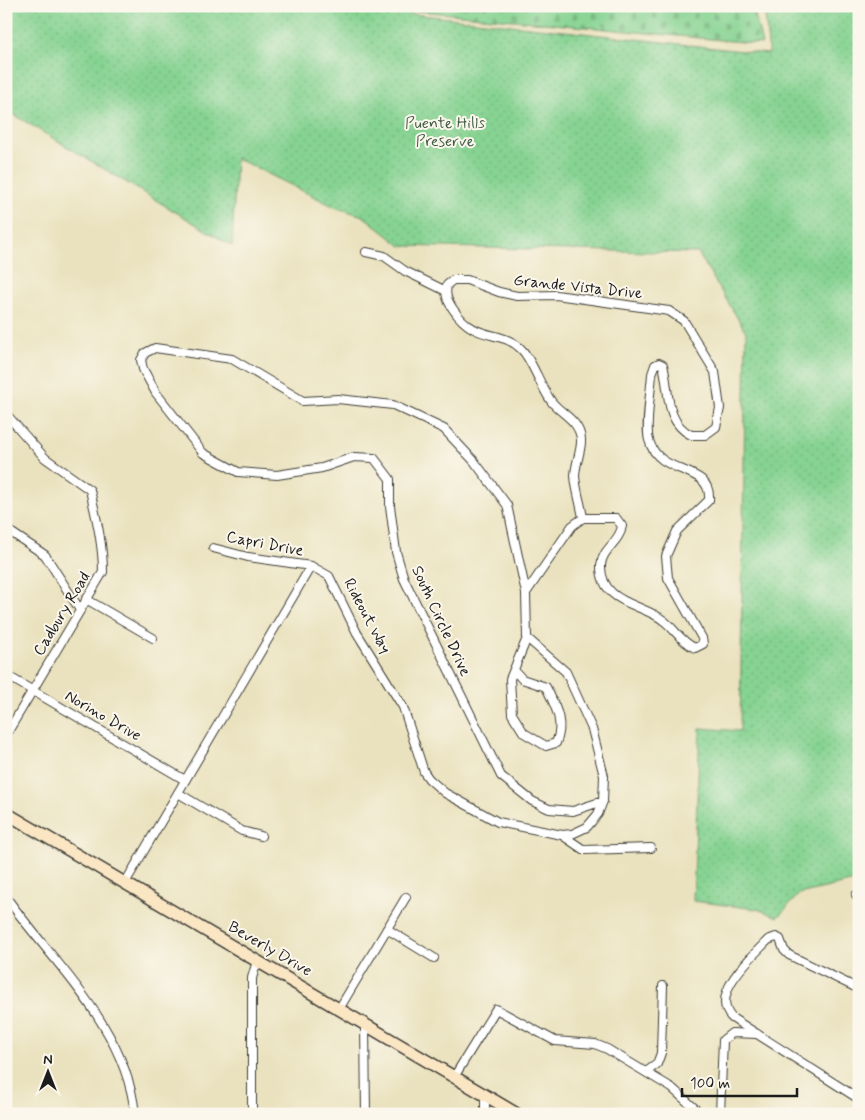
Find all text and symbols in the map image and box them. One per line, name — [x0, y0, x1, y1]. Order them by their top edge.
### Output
park label: Puente Hills Preserve — [405, 113, 485, 152]
street label: Grande Vista Drive — [512, 270, 644, 304]
street label: Capri Drive — [225, 526, 305, 562]
street label: South Circle Drive — [406, 562, 476, 680]
street label: Cadbury Road — [29, 568, 95, 660]
street label: Rideout Way — [338, 575, 396, 657]
street label: Norino Drive — [61, 686, 145, 746]
street label: Beverly Drive — [224, 917, 316, 981]
north arrow — [22, 1048, 72, 1098]
text: N — [43, 1051, 53, 1069]
scale bar — [682, 1065, 798, 1097]
text: 100 m — [690, 1074, 730, 1094]

